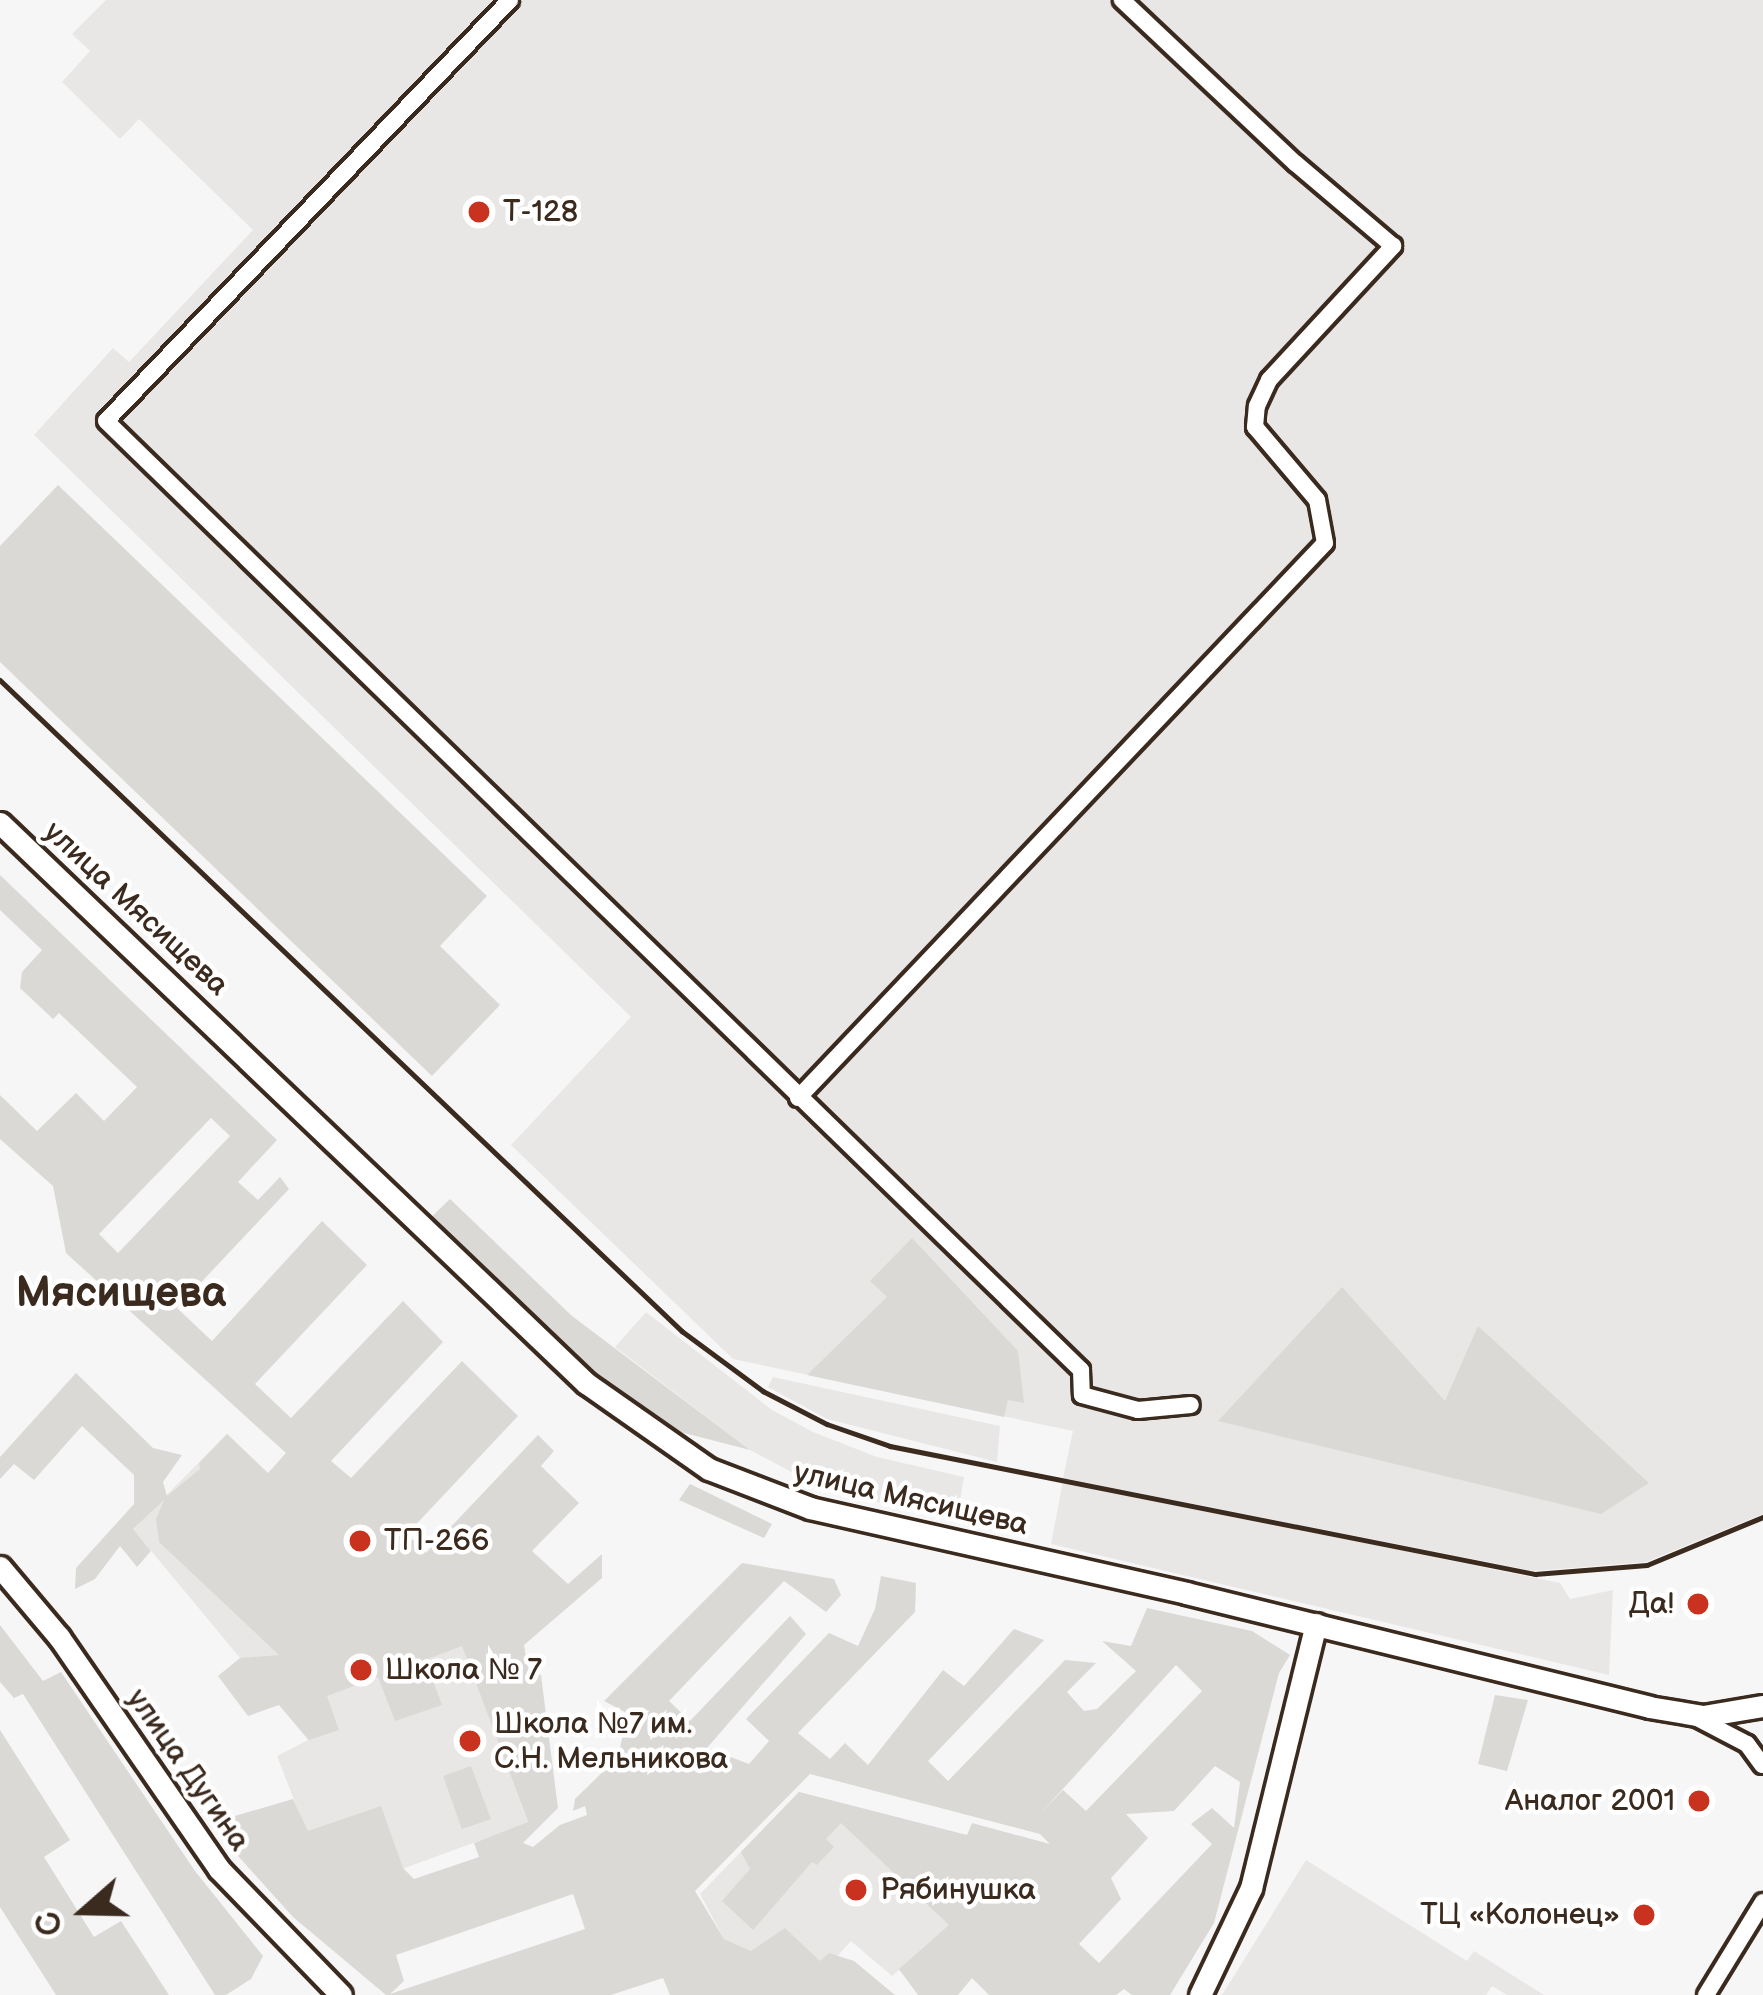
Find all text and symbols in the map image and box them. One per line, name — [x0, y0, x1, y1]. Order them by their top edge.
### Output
place label: Т-128 — [503, 194, 578, 230]
marker: Т-128 — [466, 199, 492, 225]
street label: улица Мясищева — [36, 814, 236, 1004]
district label: Мясищева — [16, 1269, 226, 1319]
street label: улица Мясищева — [790, 1455, 1032, 1543]
place label: ТП-266 — [384, 1523, 489, 1559]
marker: ТП-266 — [347, 1528, 373, 1554]
place label: Да! — [1629, 1586, 1674, 1622]
marker: Да! — [1685, 1591, 1711, 1617]
place label: Школа № 7 — [385, 1652, 543, 1688]
marker: Школа № 7 — [348, 1657, 374, 1683]
street label: улица Дугина — [119, 1682, 257, 1858]
place label: Школа №7 им. С.Н. Мельникова — [494, 1706, 728, 1776]
marker: Школа №7 им. С.Н. Мельникова — [457, 1728, 483, 1754]
place label: Аналог 2001 — [1505, 1783, 1675, 1819]
marker: Аналог 2001 — [1686, 1788, 1712, 1814]
north arrow — [24, 1851, 144, 1971]
place label: Рябинушка — [880, 1872, 1036, 1908]
marker: Рябинушка — [843, 1877, 869, 1903]
place label: ТЦ «Колонец» — [1420, 1897, 1620, 1933]
marker: ТЦ «Колонец» — [1631, 1902, 1657, 1928]
text: С — [27, 1906, 73, 1941]

